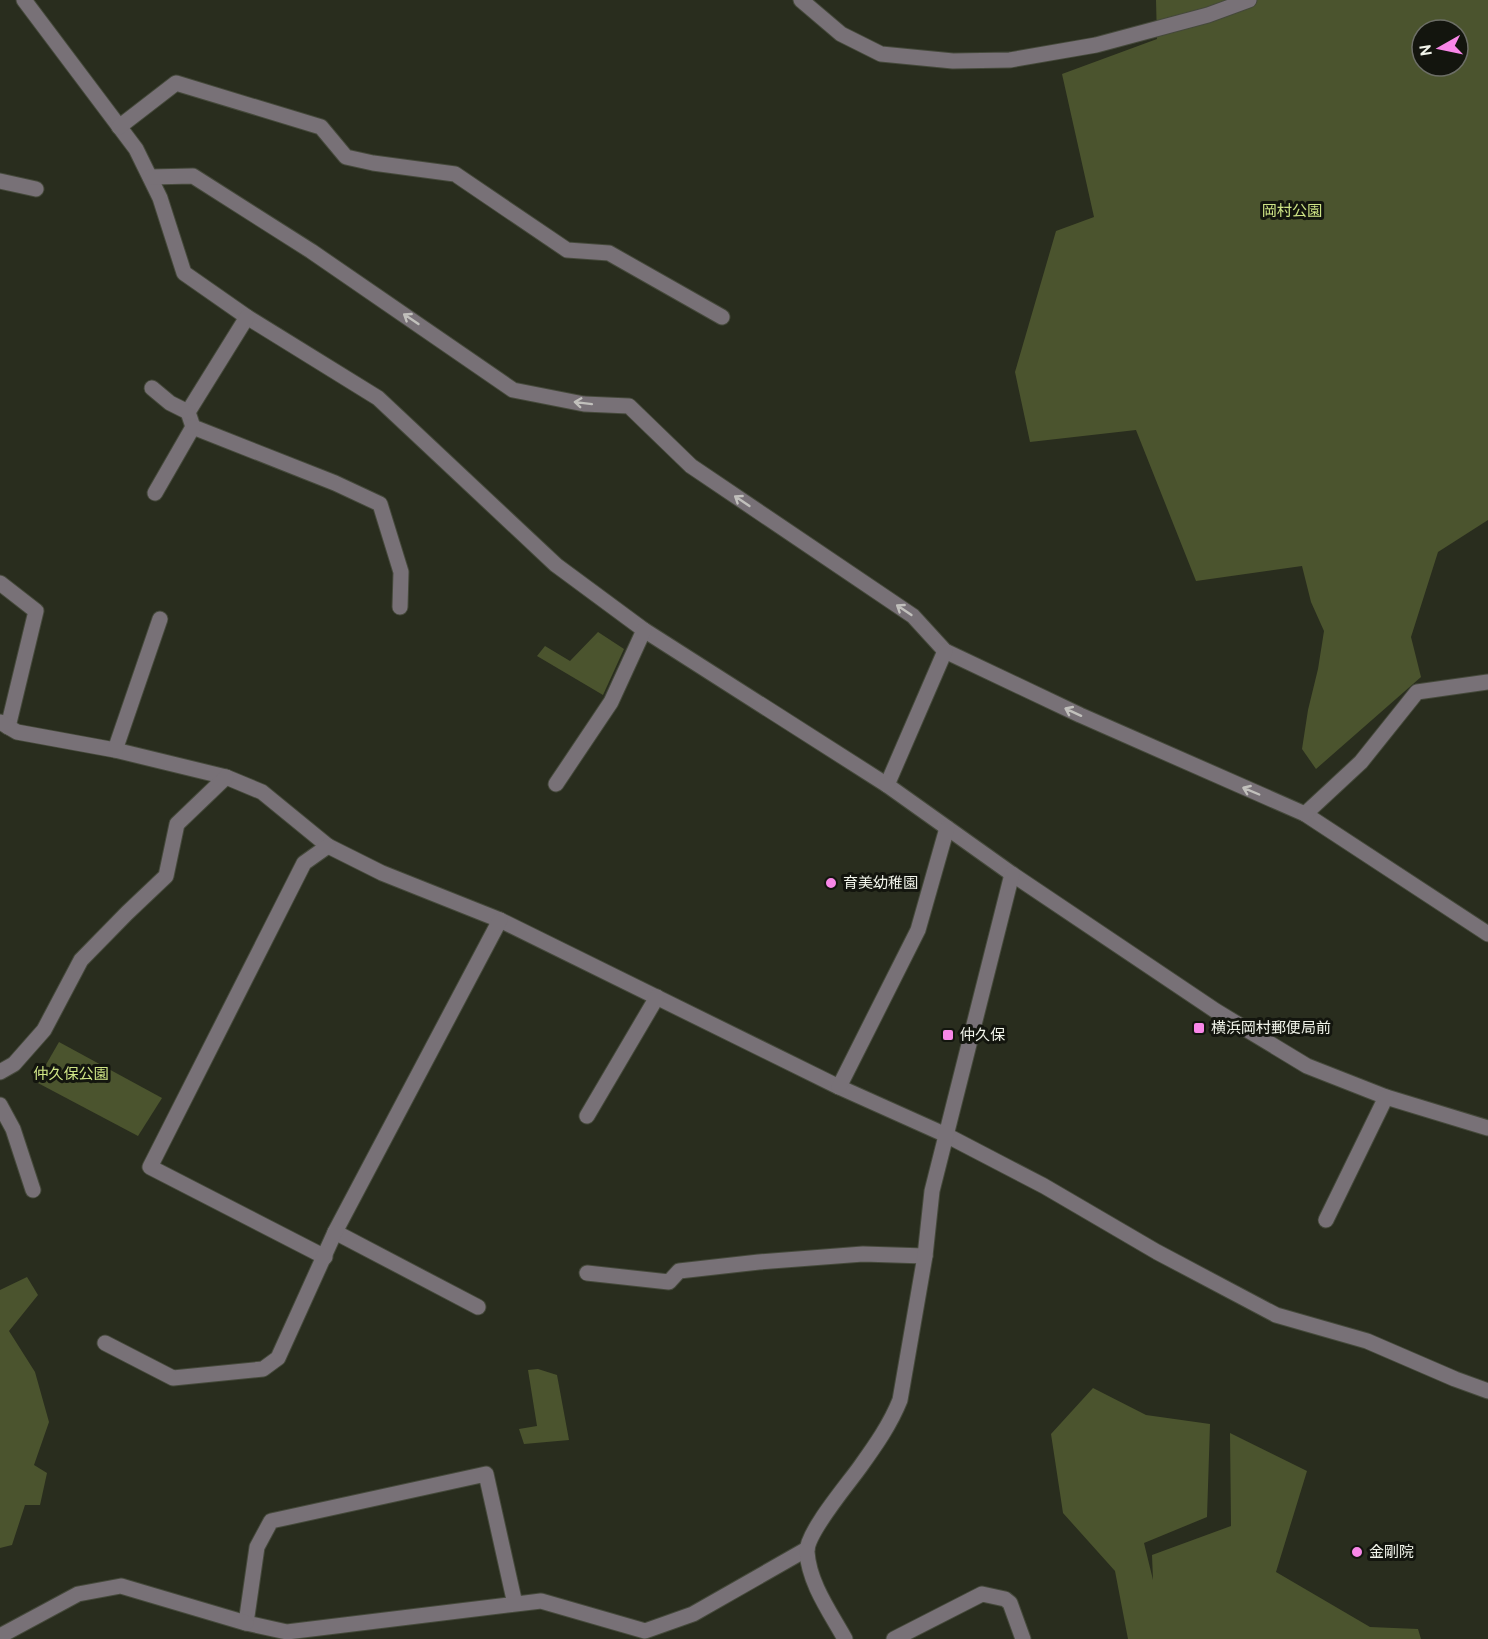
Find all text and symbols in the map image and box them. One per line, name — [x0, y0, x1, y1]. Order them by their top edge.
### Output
north arrow — [1410, 18, 1470, 78]
text: N — [1416, 43, 1438, 57]
park label: 岡村公園 — [1262, 202, 1322, 222]
one-way arrow — [403, 313, 420, 325]
one-way arrow — [573, 398, 593, 409]
one-way arrow — [734, 495, 751, 507]
one-way arrow — [896, 604, 913, 616]
one-way arrow — [1065, 705, 1083, 717]
one-way arrow — [1243, 784, 1261, 796]
place label: 育美幼稚園 — [843, 875, 918, 894]
marker: 育美幼稚園 — [824, 876, 838, 890]
place label: 横浜岡村郵便局前 — [1211, 1019, 1331, 1039]
marker: 横浜岡村郵便局前 — [1192, 1021, 1206, 1035]
place label: 仲久保 — [960, 1026, 1005, 1046]
marker: 仲久保 — [941, 1028, 955, 1042]
park label: 仲久保公園 — [33, 1065, 109, 1085]
place label: 金剛院 — [1369, 1544, 1414, 1563]
marker: 金剛院 — [1350, 1545, 1364, 1559]

